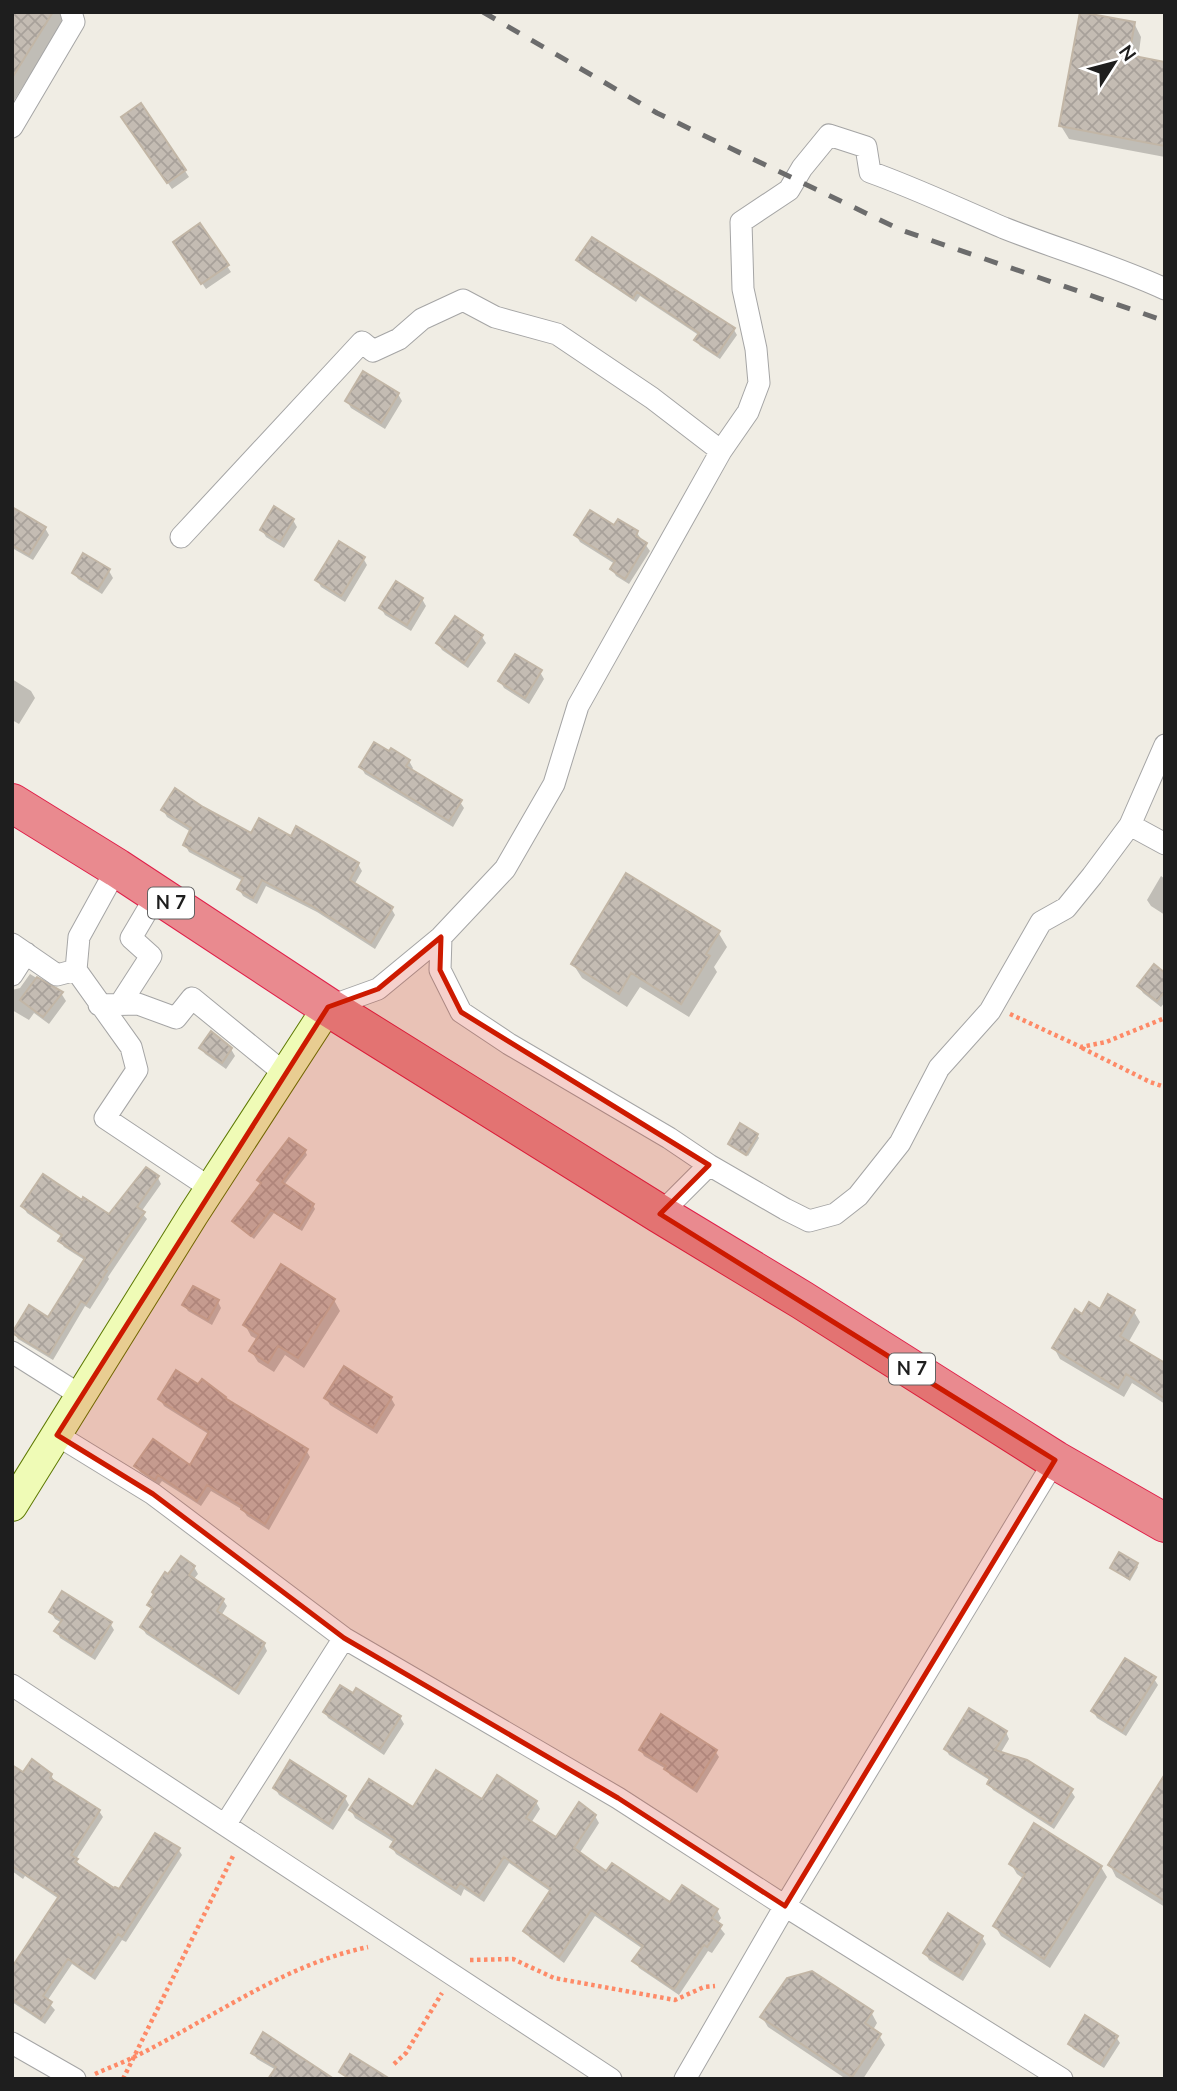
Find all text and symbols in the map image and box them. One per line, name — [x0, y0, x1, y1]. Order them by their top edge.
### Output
north arrow — [1079, 28, 1149, 98]
text: N — [1112, 40, 1142, 67]
road number: N 7 — [148, 888, 194, 918]
road number: N 7 — [889, 1354, 935, 1385]

